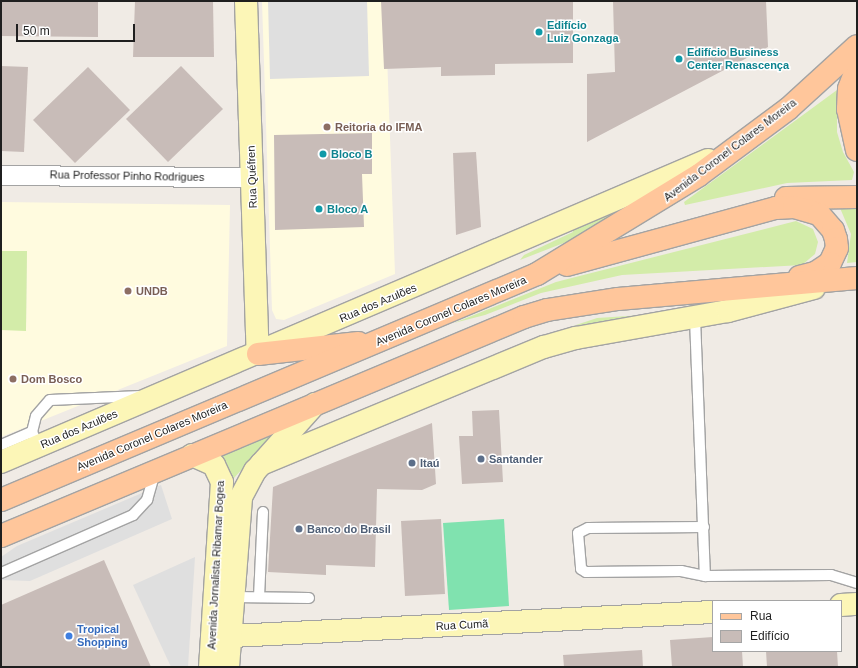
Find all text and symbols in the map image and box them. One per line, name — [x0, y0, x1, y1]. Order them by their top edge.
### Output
scale bar — [18, 16, 137, 42]
place label: Edifício Luiz Gonzaga — [547, 19, 618, 45]
text: 50 m — [23, 24, 50, 38]
marker: Edifício Luiz Gonzaga — [534, 27, 544, 37]
place label: Edifício Business Center Renascença — [687, 46, 789, 72]
marker: Edifício Business Center Renascença — [674, 54, 684, 64]
street label: Avenida Coronel Colares Moreira — [661, 96, 799, 204]
place label: Reitoria do IFMA — [335, 120, 422, 134]
marker: Reitoria do IFMA — [322, 122, 332, 132]
street label: Rua Quéfren — [244, 145, 260, 209]
place label: Bloco B — [331, 147, 373, 161]
marker: Bloco B — [318, 149, 328, 159]
street label: Rua Professor Pinho Rodrigues — [50, 168, 204, 184]
place label: Bloco A — [327, 202, 369, 216]
marker: Bloco A — [314, 204, 324, 214]
street label: Avenida Coronel Colares Moreira — [374, 273, 528, 349]
street label: Rua dos Azulões — [337, 281, 419, 325]
place label: UNDB — [136, 284, 168, 298]
marker: UNDB — [123, 286, 133, 296]
place label: Dom Bosco — [21, 372, 82, 386]
marker: Dom Bosco — [8, 374, 18, 384]
street label: Avenida Coronel Colares Moreira — [75, 398, 229, 474]
street label: Rua dos Azulões — [38, 407, 120, 451]
place label: Santander — [489, 452, 543, 466]
marker: Santander — [476, 454, 486, 464]
place label: Itaú — [420, 456, 440, 470]
marker: Itaú — [407, 458, 417, 468]
street label: Avenida Jornalista Ribamar Bogea — [205, 480, 227, 650]
place label: Banco do Brasil — [307, 522, 391, 536]
marker: Banco do Brasil — [294, 524, 304, 534]
legend — [712, 600, 842, 652]
text: Rua — [750, 609, 772, 623]
street label: Rua Cumã — [435, 617, 489, 633]
place label: Tropical Shopping — [77, 623, 128, 649]
text: Edifício — [750, 629, 789, 643]
marker: Tropical Shopping — [64, 631, 74, 641]

